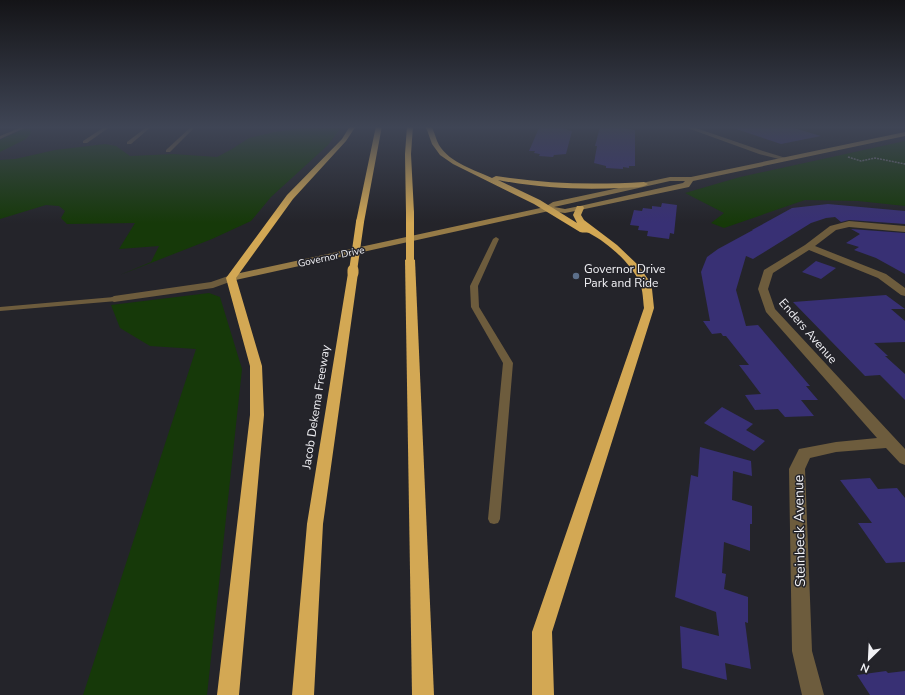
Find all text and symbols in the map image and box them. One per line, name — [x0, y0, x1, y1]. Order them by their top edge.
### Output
street label: Governor Drive — [297, 243, 366, 271]
place label: Governor Drive Park and Ride — [584, 261, 665, 291]
marker: Governor Drive Park and Ride — [571, 271, 581, 281]
street label: Enders Avenue — [775, 295, 841, 367]
street label: Jacob Dekema Freeway — [298, 343, 334, 471]
street label: Steinbeck Avenue — [789, 475, 810, 587]
north arrow — [849, 639, 889, 679]
text: N — [858, 659, 872, 676]

